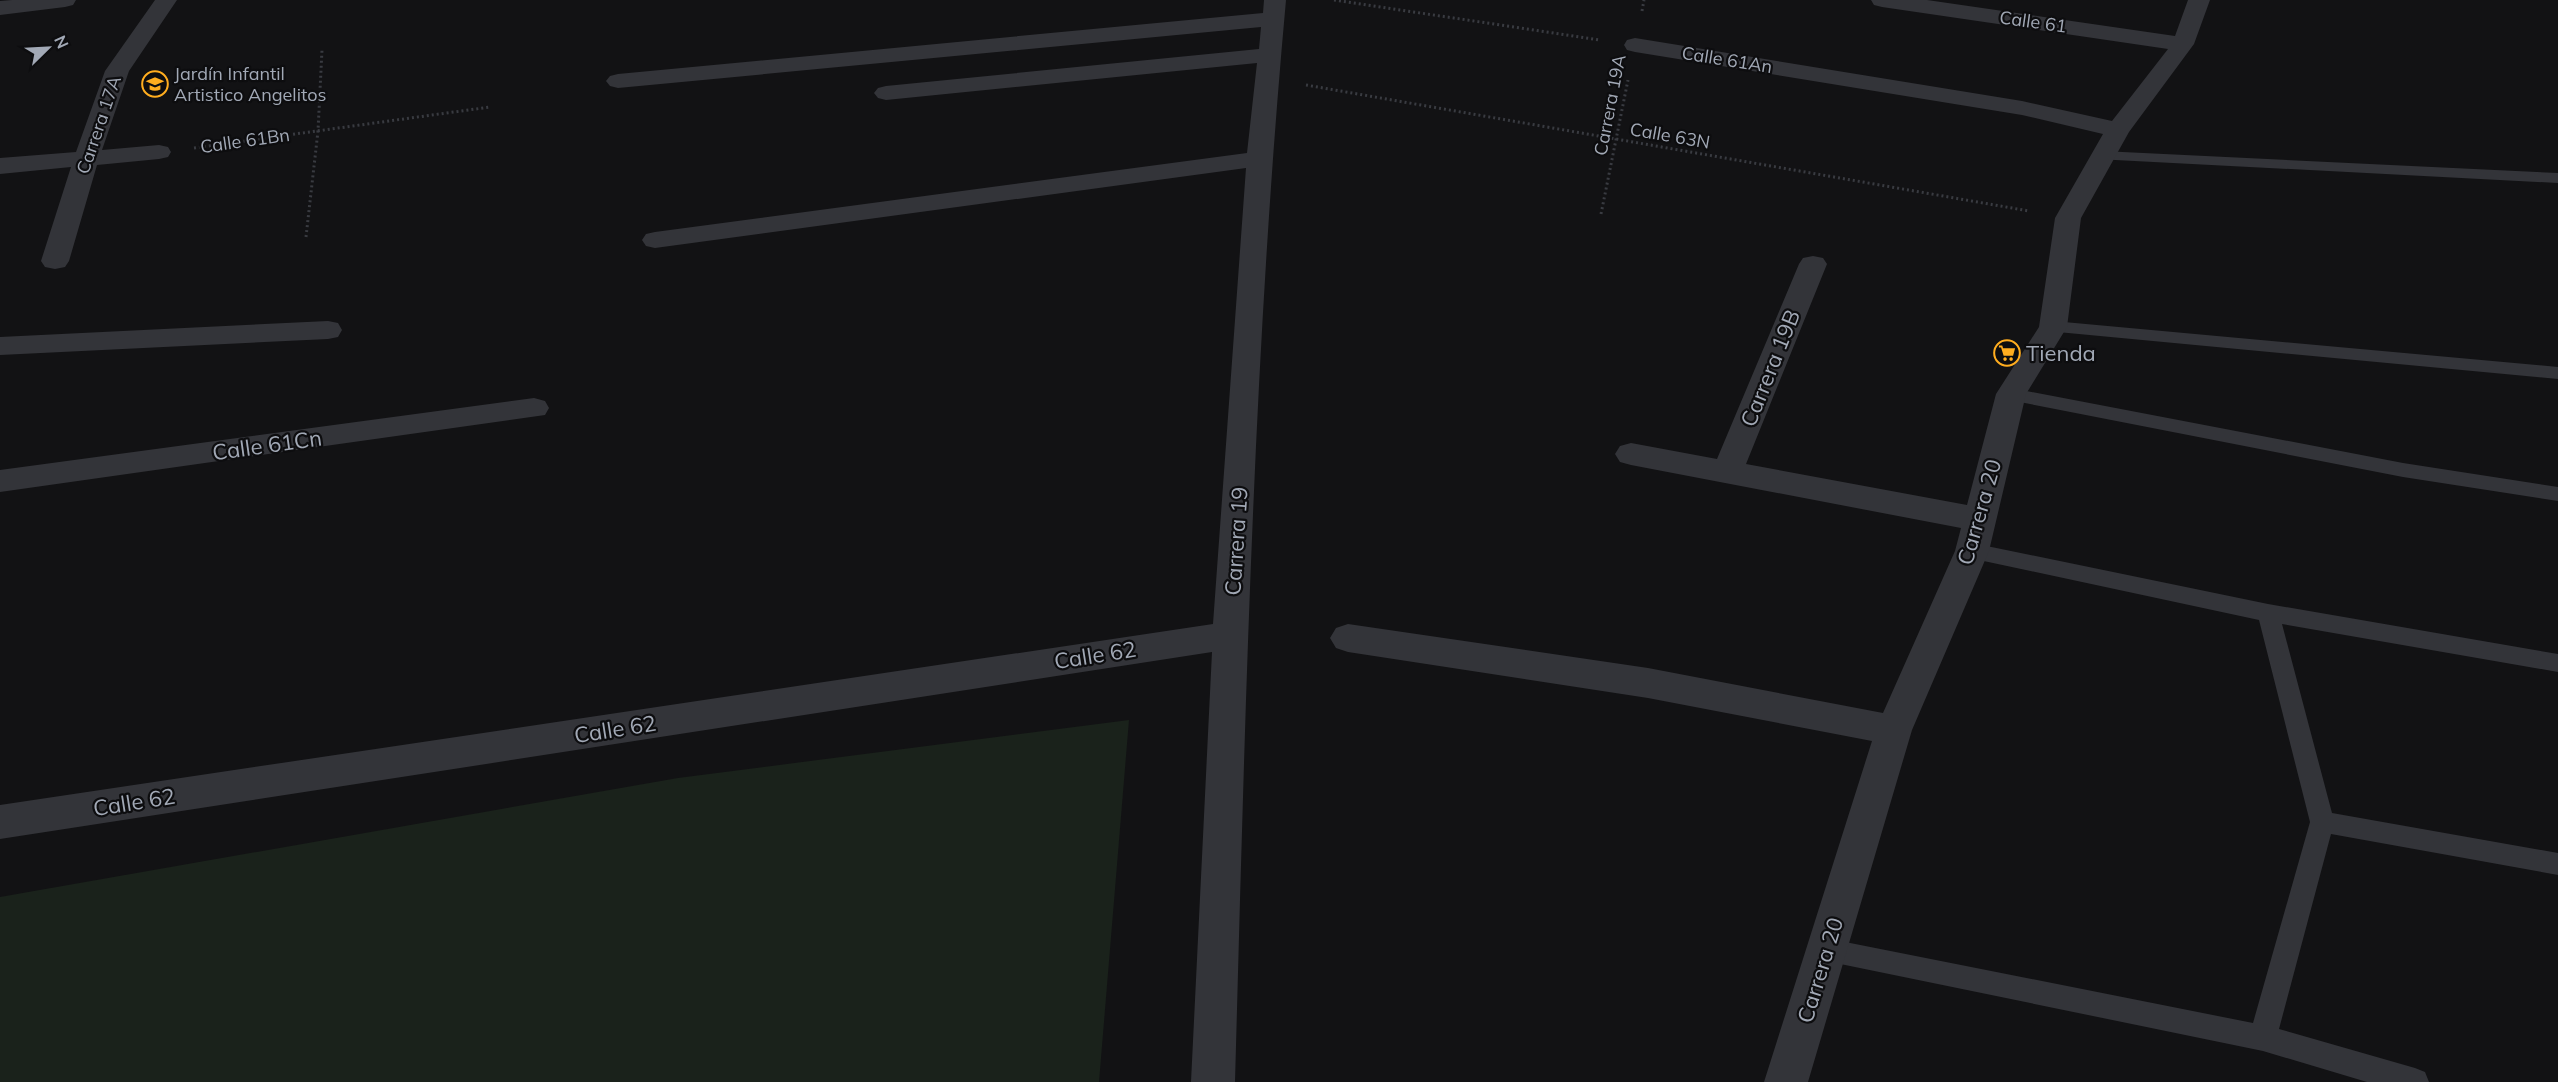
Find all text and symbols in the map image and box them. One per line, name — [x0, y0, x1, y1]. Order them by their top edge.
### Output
street label: Calle 61 — [1998, 5, 2068, 38]
north arrow — [18, 18, 78, 78]
text: N — [50, 32, 73, 51]
street label: Calle 61An — [1680, 41, 1774, 78]
street label: Carrera 19A — [1588, 52, 1631, 157]
place label: Jardín Infantil Artistico Angelitos — [174, 62, 326, 106]
school or university icon: Jardín Infantil Artistico Angelitos — [140, 69, 170, 99]
street label: Carrera 17A — [71, 73, 126, 177]
street label: Calle 63N — [1628, 117, 1712, 154]
street label: Calle 61Bn — [199, 123, 291, 158]
street label: Carrera 19B — [1734, 305, 1806, 431]
supermarket icon: Tienda — [1992, 338, 2022, 368]
place label: Tienda — [2026, 339, 2096, 367]
street label: Calle 61Cn — [210, 423, 324, 467]
street label: Carrera 20 — [1951, 456, 2007, 568]
street label: Carrera 19 — [1218, 486, 1254, 596]
street label: Calle 62 — [1052, 635, 1138, 675]
street label: Calle 62 — [572, 709, 658, 749]
street label: Calle 62 — [91, 782, 177, 822]
street label: Carrera 20 — [1791, 914, 1849, 1026]

